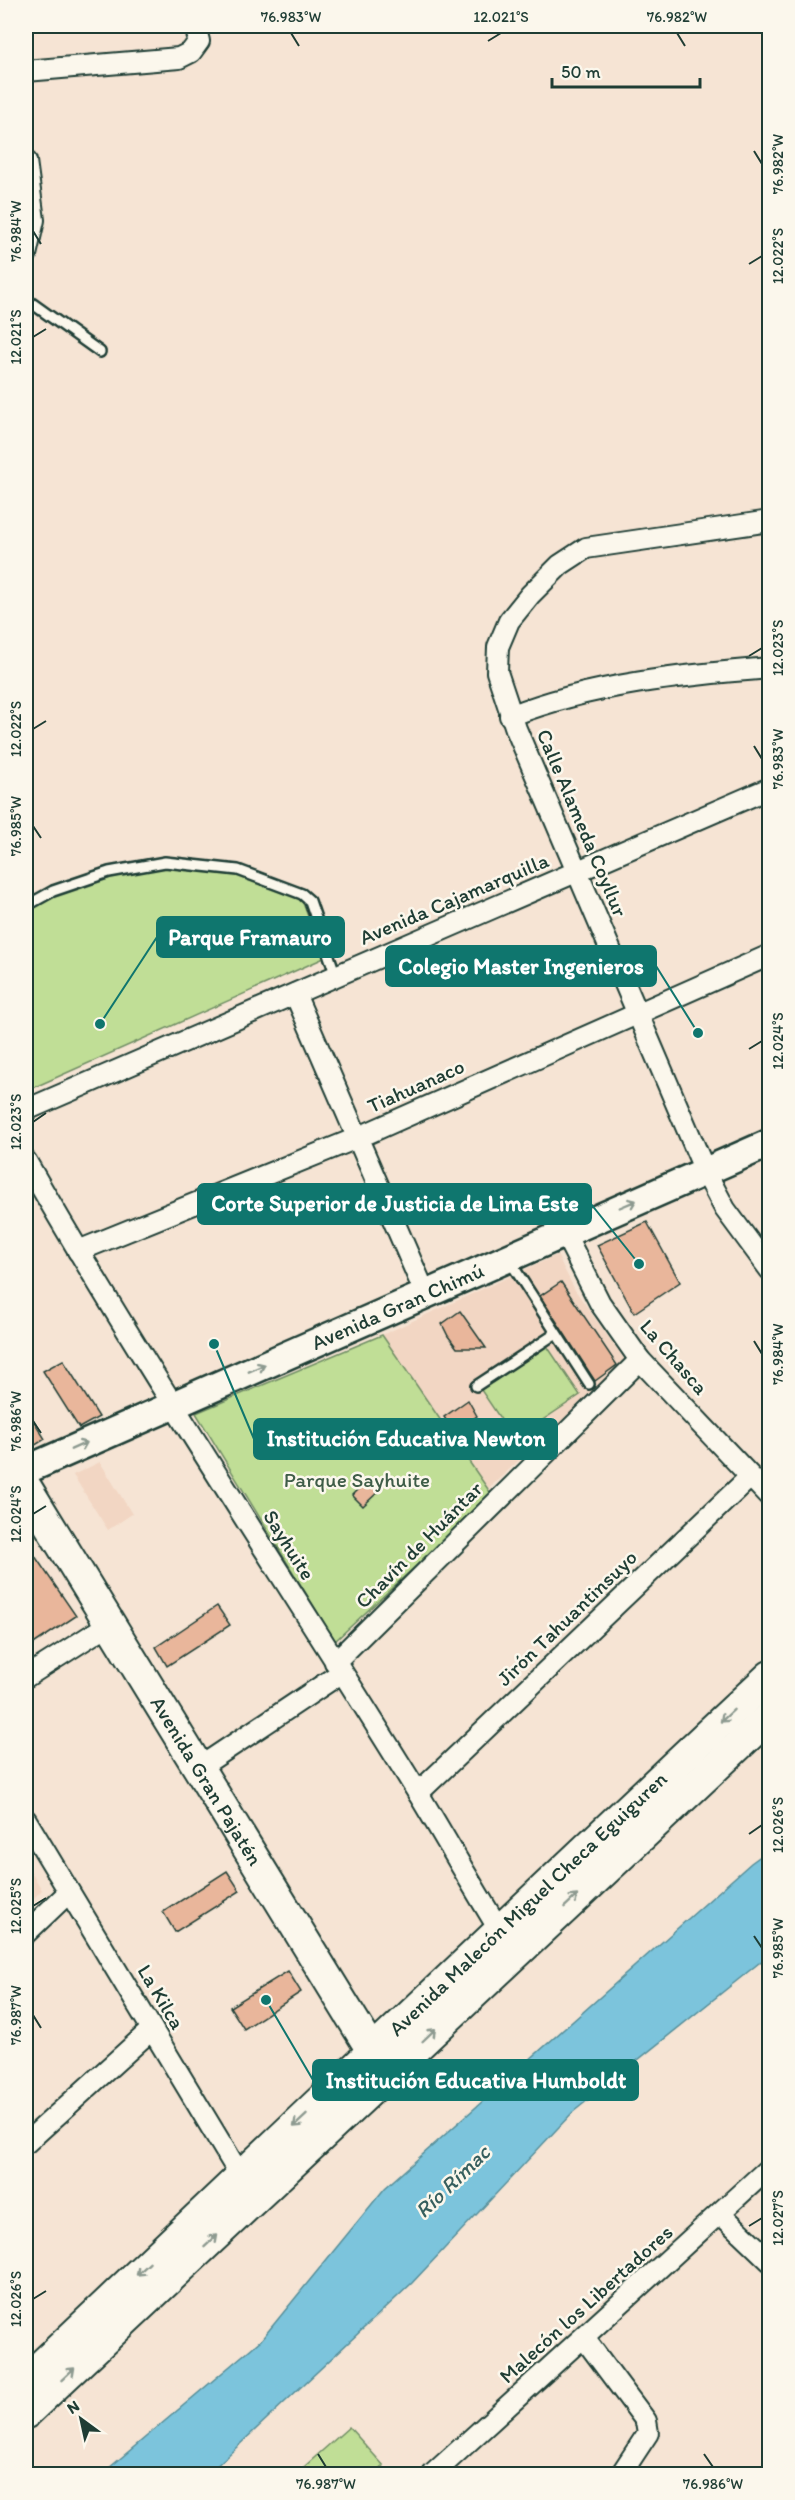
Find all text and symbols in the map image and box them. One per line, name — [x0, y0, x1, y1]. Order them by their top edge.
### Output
text: 76.983°W — [261, 8, 321, 26]
text: 12.021°S — [473, 8, 529, 26]
text: 76.982°W — [647, 8, 707, 26]
scale bar — [552, 51, 700, 89]
text: 50 m — [561, 61, 601, 83]
text: 76.982°W — [769, 134, 787, 194]
text: 76.984°W — [7, 200, 25, 262]
text: 12.022°S — [769, 228, 787, 284]
text: 12.021°S — [7, 309, 25, 365]
text: 12.023°S — [769, 620, 787, 676]
text: 12.022°S — [7, 701, 25, 757]
street label: Calle Alameda Coyllur — [532, 725, 634, 921]
text: 76.983°W — [769, 729, 787, 789]
text: 76.985°W — [7, 796, 25, 856]
street label: Avenida Cajamarquilla — [355, 847, 552, 950]
callout: Parque Framauro — [157, 917, 344, 957]
text: Parque Framauro — [168, 924, 332, 951]
callout: Colegio Master Ingenieros — [386, 946, 656, 986]
text: Colegio Master Ingenieros — [398, 953, 644, 980]
text: 12.024°S — [769, 1012, 787, 1070]
street label: Tiahuanaco — [363, 1053, 468, 1118]
text: 12.023°S — [7, 1094, 25, 1150]
callout: Corte Superior de Justicia de Lima Este — [198, 1184, 591, 1224]
text: Corte Superior de Justicia de Lima Este — [211, 1190, 579, 1217]
one-way arrow — [618, 1198, 636, 1209]
street label: Avenida Gran Chimú — [307, 1257, 488, 1355]
street label: La Chasca — [635, 1314, 714, 1399]
text: 76.984°W — [769, 1323, 787, 1385]
one-way arrow — [248, 1361, 266, 1373]
text: 76.986°W — [7, 1391, 25, 1451]
callout: Institución Educativa Newton — [254, 1419, 557, 1459]
text: Institución Educativa Newton — [267, 1425, 546, 1452]
one-way arrow — [69, 1440, 87, 1452]
park label: Parque Sayhuite — [284, 1467, 430, 1492]
street label: Chavín de Huántar — [350, 1475, 488, 1613]
text: 12.024°S — [7, 1485, 25, 1543]
street label: Sayhuite — [258, 1505, 321, 1584]
street label: Jirón Tahuantinsuyo — [491, 1544, 642, 1691]
street label: Avenida Gran Pajatén — [146, 1692, 268, 1870]
one-way arrow — [719, 1709, 734, 1723]
street label: Avenida Malecón Miguel Checa Eguiguren — [384, 1766, 672, 2041]
text: 12.026°S — [769, 1797, 787, 1853]
text: 12.025°S — [7, 1878, 25, 1934]
one-way arrow — [563, 1894, 578, 1908]
text: 76.985°W — [769, 1918, 787, 1978]
street label: La Kilca — [132, 1960, 191, 2034]
text: 76.987°W — [7, 1985, 25, 2045]
one-way arrow — [422, 2027, 437, 2042]
callout: Institución Educativa Humboldt — [313, 2060, 638, 2100]
text: Institución Educativa Humboldt — [326, 2067, 627, 2094]
one-way arrow — [292, 2114, 307, 2128]
water label: Río Rímac — [409, 2138, 497, 2224]
text: 12.027°S — [769, 2190, 787, 2246]
street label: Malecón los Libertadores — [494, 2219, 678, 2388]
one-way arrow — [204, 2234, 219, 2248]
one-way arrow — [135, 2262, 150, 2277]
text: 12.026°S — [7, 2271, 25, 2327]
one-way arrow — [61, 2366, 76, 2381]
north arrow — [51, 2389, 111, 2449]
text: N — [63, 2396, 83, 2418]
text: 76.987°W — [296, 2475, 356, 2493]
text: 76.986°W — [683, 2475, 743, 2493]

